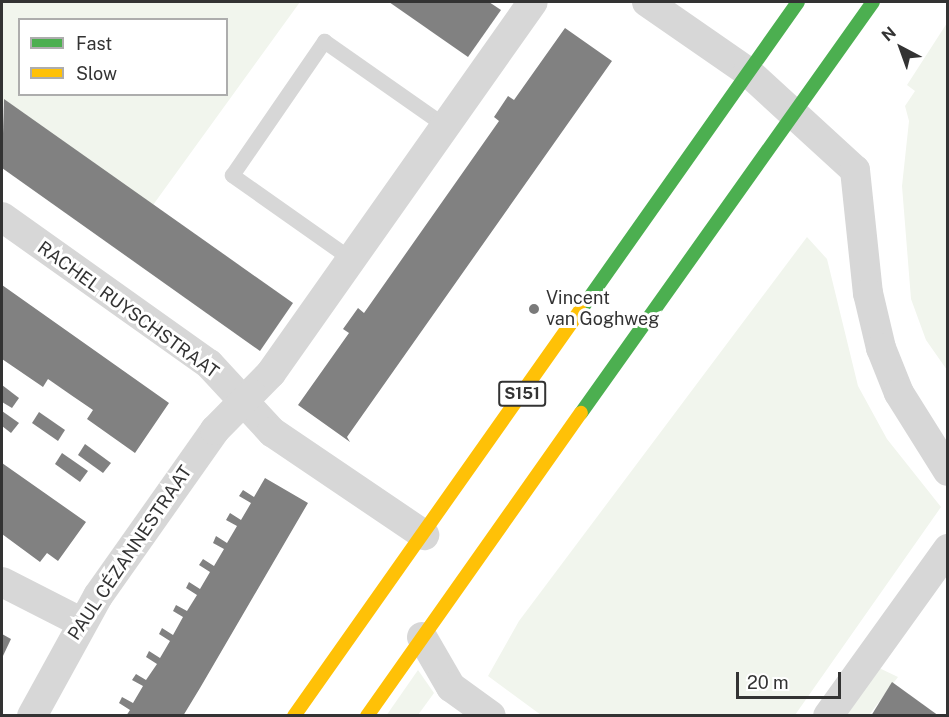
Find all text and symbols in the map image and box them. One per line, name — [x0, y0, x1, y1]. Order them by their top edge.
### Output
legend — [18, 18, 228, 96]
north arrow — [871, 18, 931, 78]
text: N — [878, 23, 900, 45]
text: Fast — [76, 33, 112, 54]
text: Slow — [76, 63, 117, 84]
street label: RACHEL RUYSCHSTRAAT — [33, 237, 223, 383]
place label: Vincent van Goghweg — [546, 288, 659, 330]
marker: Vincent van Goghweg — [527, 302, 541, 316]
road number: S151 — [498, 381, 546, 407]
street label: PAUL CÉZANNESTRAAT — [64, 462, 196, 644]
scale bar — [739, 660, 844, 698]
text: 20 m — [747, 672, 789, 693]

